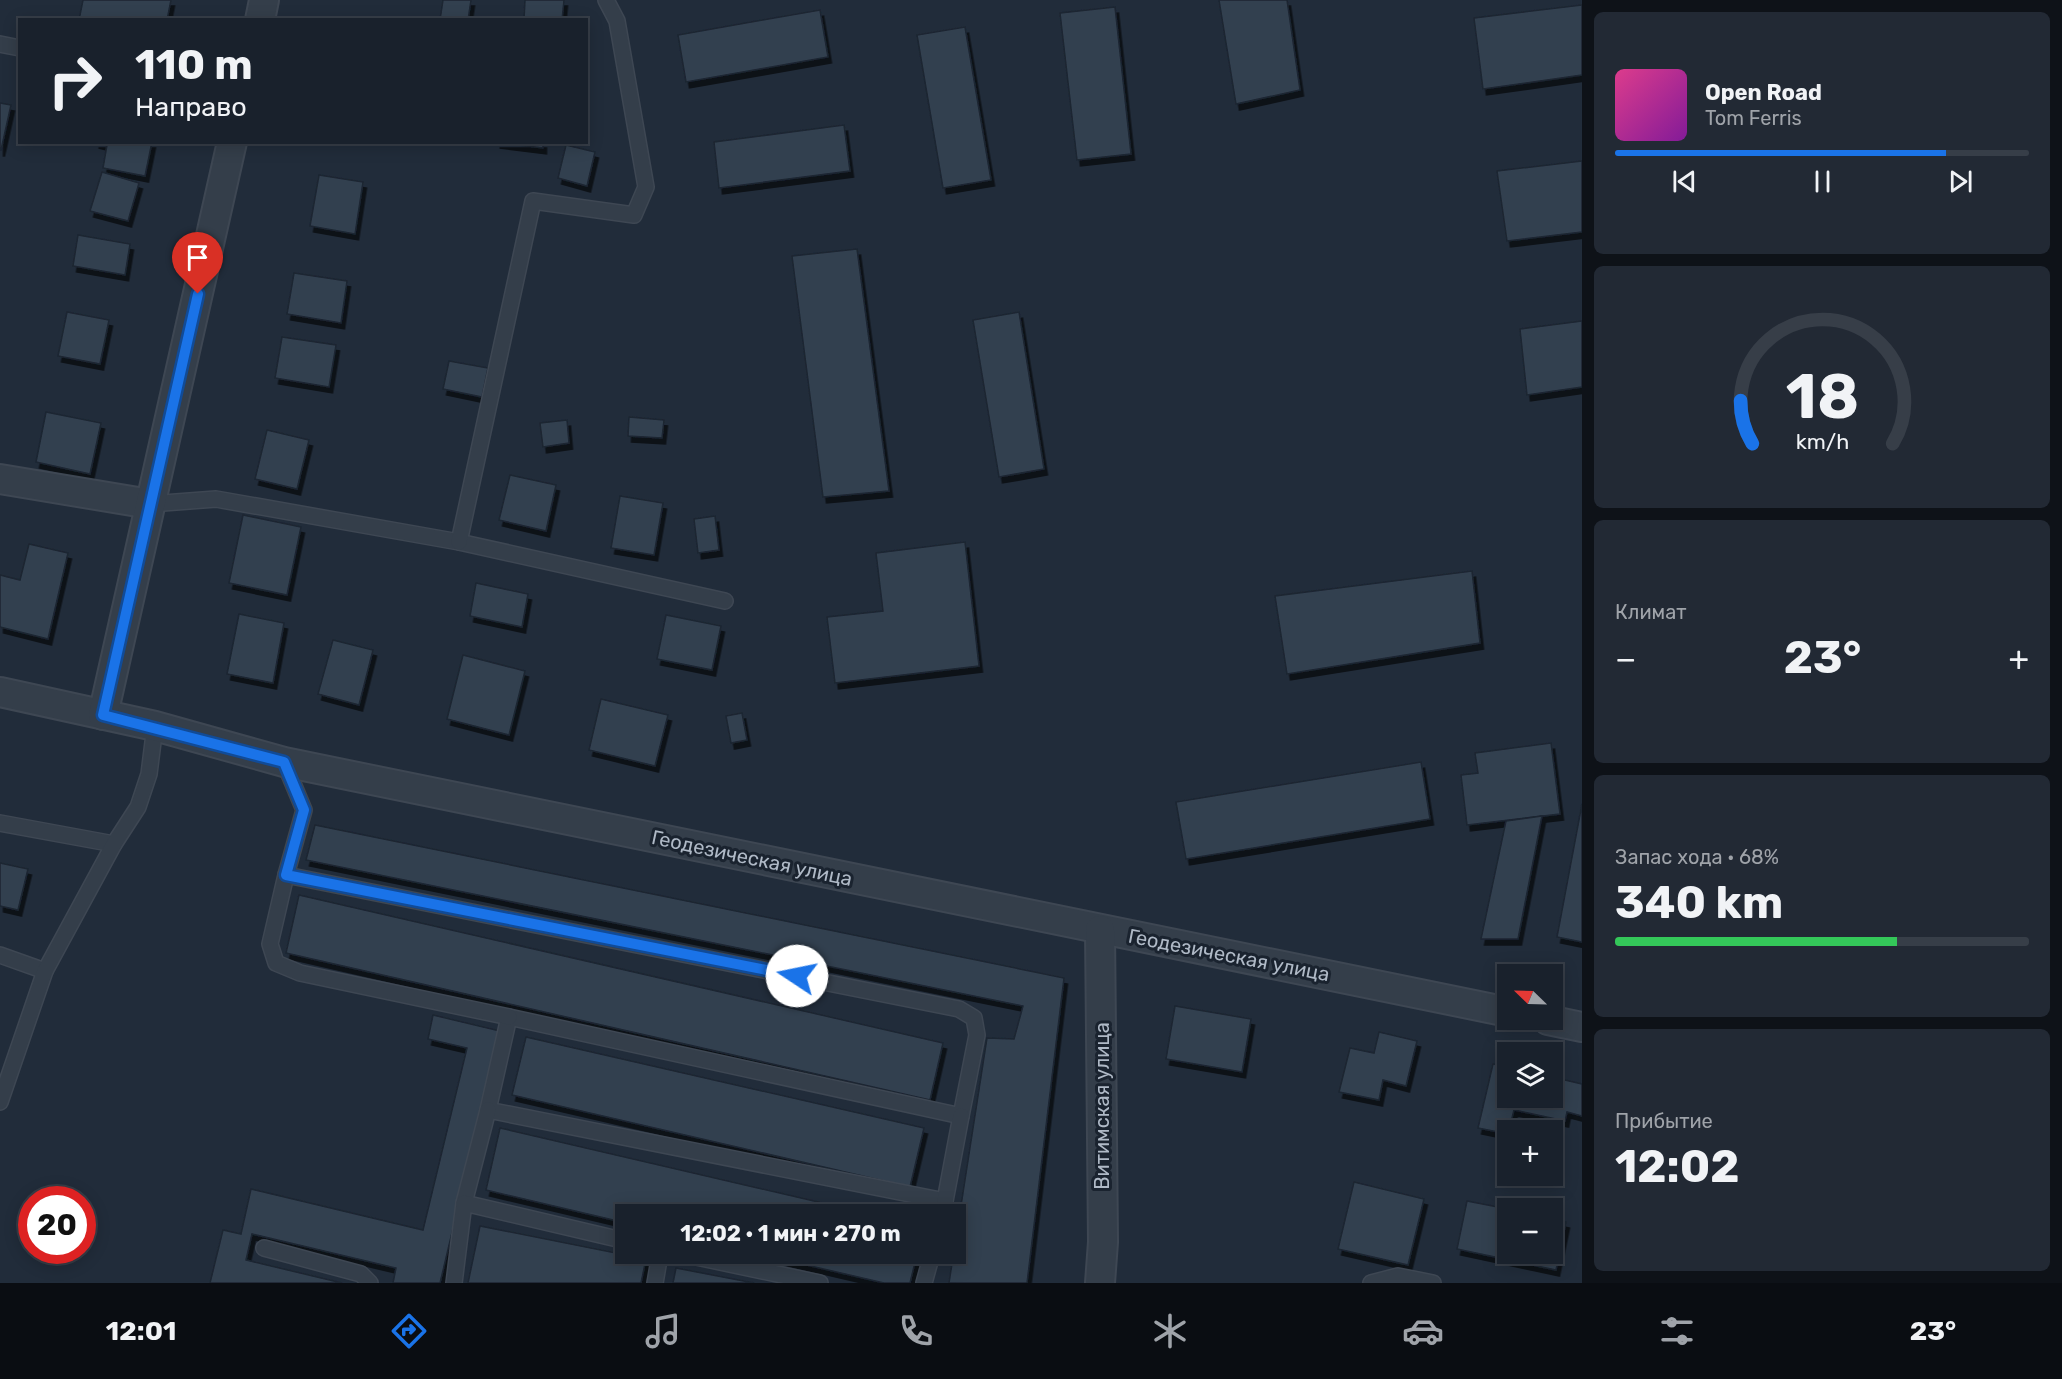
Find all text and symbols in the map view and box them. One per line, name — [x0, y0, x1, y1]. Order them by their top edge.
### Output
text: 110 m — [135, 40, 253, 90]
icon: right — [36, 42, 114, 120]
text: Open Road — [1705, 79, 1822, 106]
text: Направо — [135, 91, 247, 123]
text: Tom Ferris — [1705, 106, 1802, 130]
icon: previous — [1668, 165, 1701, 198]
icon: pause — [1806, 165, 1839, 198]
icon: next — [1944, 165, 1977, 198]
pin — [172, 232, 223, 294]
icon: arrive — [181, 241, 214, 274]
text: 18 — [1785, 360, 1859, 434]
text: km/h — [1795, 430, 1849, 455]
text: Климат — [1615, 600, 1687, 624]
text: 23° — [1784, 631, 1861, 684]
text: − — [1615, 639, 1636, 678]
text: + — [2008, 639, 2029, 678]
street label: Геодезическая улица — [649, 825, 855, 891]
text: Запас хода · 68% — [1615, 845, 1779, 869]
text: 340 km — [1615, 876, 1783, 929]
street label: Геодезическая улица — [1126, 924, 1332, 986]
position arrow — [765, 944, 829, 1008]
north arrow — [1497, 964, 1563, 1030]
map controls — [1497, 964, 1563, 1264]
street label: Витимская улица — [1090, 1022, 1114, 1190]
button: layers — [1497, 1042, 1563, 1108]
text: Прибытие — [1615, 1109, 1713, 1133]
button: + — [1497, 1120, 1563, 1186]
text: 12:02 — [1615, 1140, 1740, 1193]
speed limit sign: 20 — [18, 1186, 96, 1264]
button: − — [1497, 1198, 1563, 1264]
text: 12:02 · 1 мин · 270 m — [680, 1220, 901, 1247]
icon: directions — [388, 1310, 430, 1352]
icon: music — [642, 1310, 684, 1352]
icon: phone — [895, 1310, 937, 1352]
icon: climate — [1149, 1310, 1191, 1352]
icon: car — [1402, 1310, 1444, 1352]
icon: filters — [1656, 1310, 1698, 1352]
text: 12:01 — [106, 1315, 176, 1347]
text: 23° — [1910, 1315, 1956, 1347]

